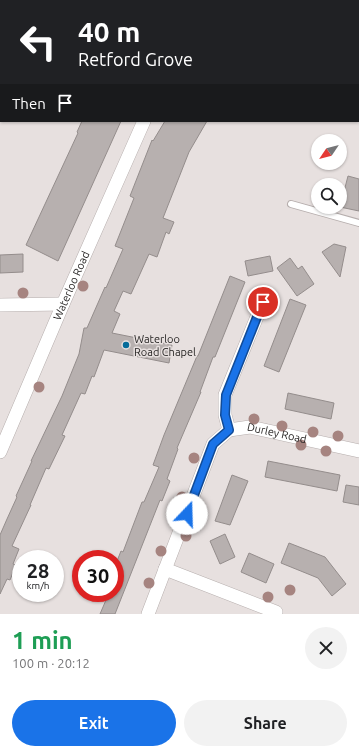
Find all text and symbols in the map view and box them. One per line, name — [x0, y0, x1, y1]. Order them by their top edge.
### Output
icon: left — [12, 16, 64, 68]
text: 40 m — [78, 16, 140, 47]
text: Retford Grove — [78, 49, 193, 69]
icon: arrive — [54, 92, 76, 114]
text: Then — [12, 95, 46, 112]
north arrow — [311, 134, 347, 170]
map controls — [311, 134, 347, 214]
button: search — [311, 178, 347, 214]
street label: Waterloo Road — [51, 249, 92, 322]
pin — [246, 285, 280, 319]
icon: arrive — [252, 291, 274, 313]
place label: Waterloo Road Chapel — [134, 333, 196, 358]
marker: Waterloo Road Chapel — [121, 340, 131, 350]
street label: Durley Road — [246, 421, 308, 445]
position arrow — [166, 493, 208, 535]
speed limit sign: 30 — [72, 550, 124, 602]
text: 28 — [27, 559, 49, 582]
text: km/h — [26, 580, 50, 591]
text: 1 min — [12, 627, 73, 654]
button: close — [305, 627, 347, 669]
text: 100 m · 20:12 — [12, 656, 90, 670]
button: Exit — [12, 700, 176, 746]
button: Share — [184, 700, 347, 746]

